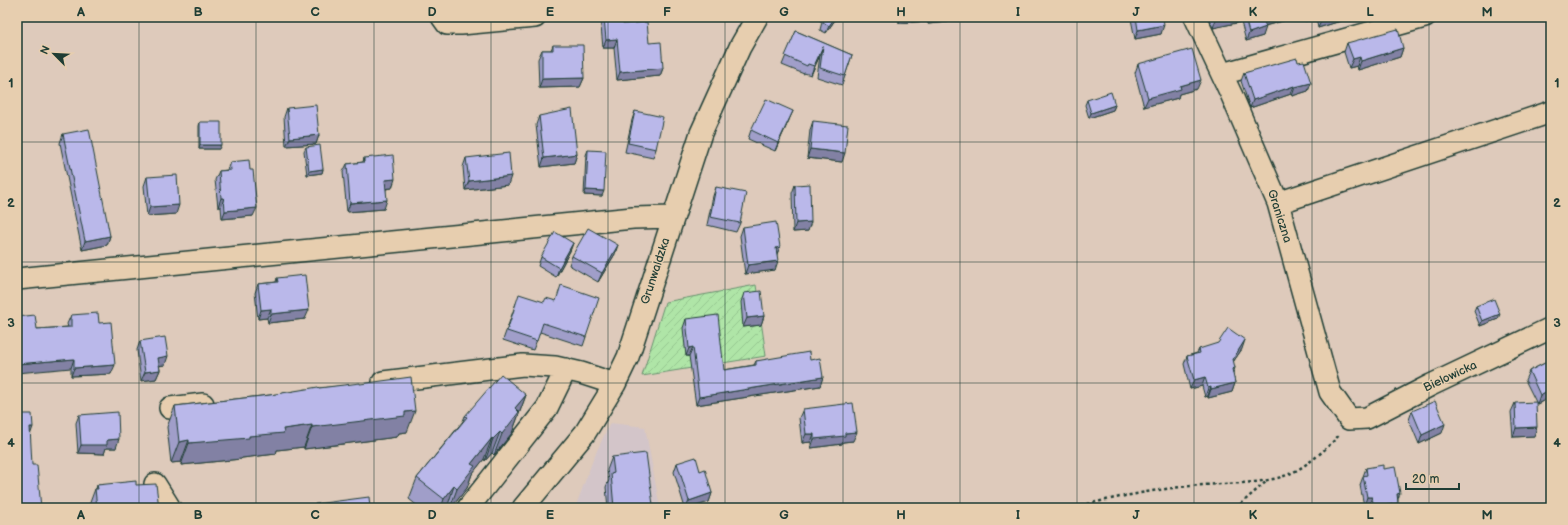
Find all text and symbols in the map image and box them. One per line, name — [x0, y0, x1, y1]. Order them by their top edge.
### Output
text: A — [76, 4, 85, 20]
text: B — [193, 4, 203, 20]
text: C — [310, 4, 320, 20]
text: D — [427, 4, 437, 20]
text: E — [546, 4, 555, 20]
text: F — [663, 4, 671, 20]
text: G — [779, 4, 789, 20]
text: H — [896, 4, 906, 20]
text: I — [1016, 4, 1020, 20]
text: J — [1132, 4, 1140, 20]
text: K — [1249, 4, 1258, 20]
text: L — [1366, 4, 1374, 20]
text: M — [1481, 4, 1493, 20]
north arrow — [34, 34, 74, 74]
text: N — [38, 44, 53, 57]
text: 1 — [8, 75, 14, 91]
text: 1 — [1554, 75, 1560, 91]
street label: Graniczna — [1264, 188, 1295, 245]
text: 2 — [7, 195, 15, 211]
text: 2 — [1553, 195, 1561, 211]
street label: Grunwaldzka — [638, 236, 673, 306]
text: 3 — [7, 315, 15, 331]
text: 3 — [1553, 315, 1561, 331]
street label: Bielowicka — [1421, 357, 1479, 395]
text: 4 — [7, 435, 15, 451]
text: 4 — [1553, 435, 1561, 451]
scale bar — [1406, 465, 1459, 491]
text: 20 m — [1412, 472, 1439, 487]
text: A — [76, 507, 85, 523]
text: B — [193, 507, 203, 523]
text: C — [310, 507, 320, 523]
text: D — [427, 507, 437, 523]
text: E — [546, 507, 555, 523]
text: F — [663, 507, 671, 523]
text: G — [779, 507, 789, 523]
text: H — [896, 507, 906, 523]
text: I — [1016, 507, 1020, 523]
text: J — [1132, 507, 1140, 523]
text: K — [1249, 507, 1258, 523]
text: L — [1366, 507, 1374, 523]
text: M — [1481, 507, 1493, 523]

